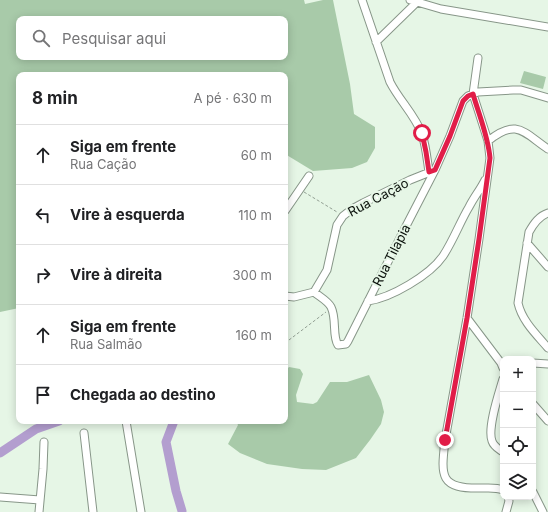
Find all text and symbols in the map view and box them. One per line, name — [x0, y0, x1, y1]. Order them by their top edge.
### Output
search box — [16, 16, 288, 60]
icon: search — [30, 27, 52, 49]
text: Pesquisar aqui — [62, 29, 166, 48]
text: 8 min — [32, 88, 78, 108]
text: A pé · 630 m — [193, 90, 272, 106]
route start — [413, 124, 431, 142]
text: Siga em frente — [70, 137, 176, 156]
icon: ahead — [32, 144, 54, 166]
text: 60 m — [241, 147, 272, 163]
text: Rua Cação — [70, 156, 136, 172]
street label: Rua Cação — [345, 174, 411, 220]
icon: left — [32, 204, 54, 226]
text: Vire à esquerda — [70, 205, 185, 224]
text: 110 m — [238, 207, 272, 223]
street label: Rua Tilapia — [369, 221, 413, 289]
icon: right — [32, 264, 54, 286]
text: Vire à direita — [70, 265, 162, 284]
text: 300 m — [233, 267, 272, 283]
text: Siga em frente — [70, 317, 176, 336]
icon: ahead — [32, 324, 54, 346]
text: 160 m — [235, 327, 272, 343]
text: Rua Salmão — [70, 336, 142, 352]
map controls — [500, 356, 536, 500]
button: + — [500, 356, 536, 392]
icon: arrive — [32, 384, 54, 406]
text: Chegada ao destino — [70, 385, 216, 404]
button: − — [500, 392, 536, 428]
button: locate — [500, 428, 536, 464]
route end — [436, 431, 454, 449]
button: layers — [500, 464, 536, 500]

